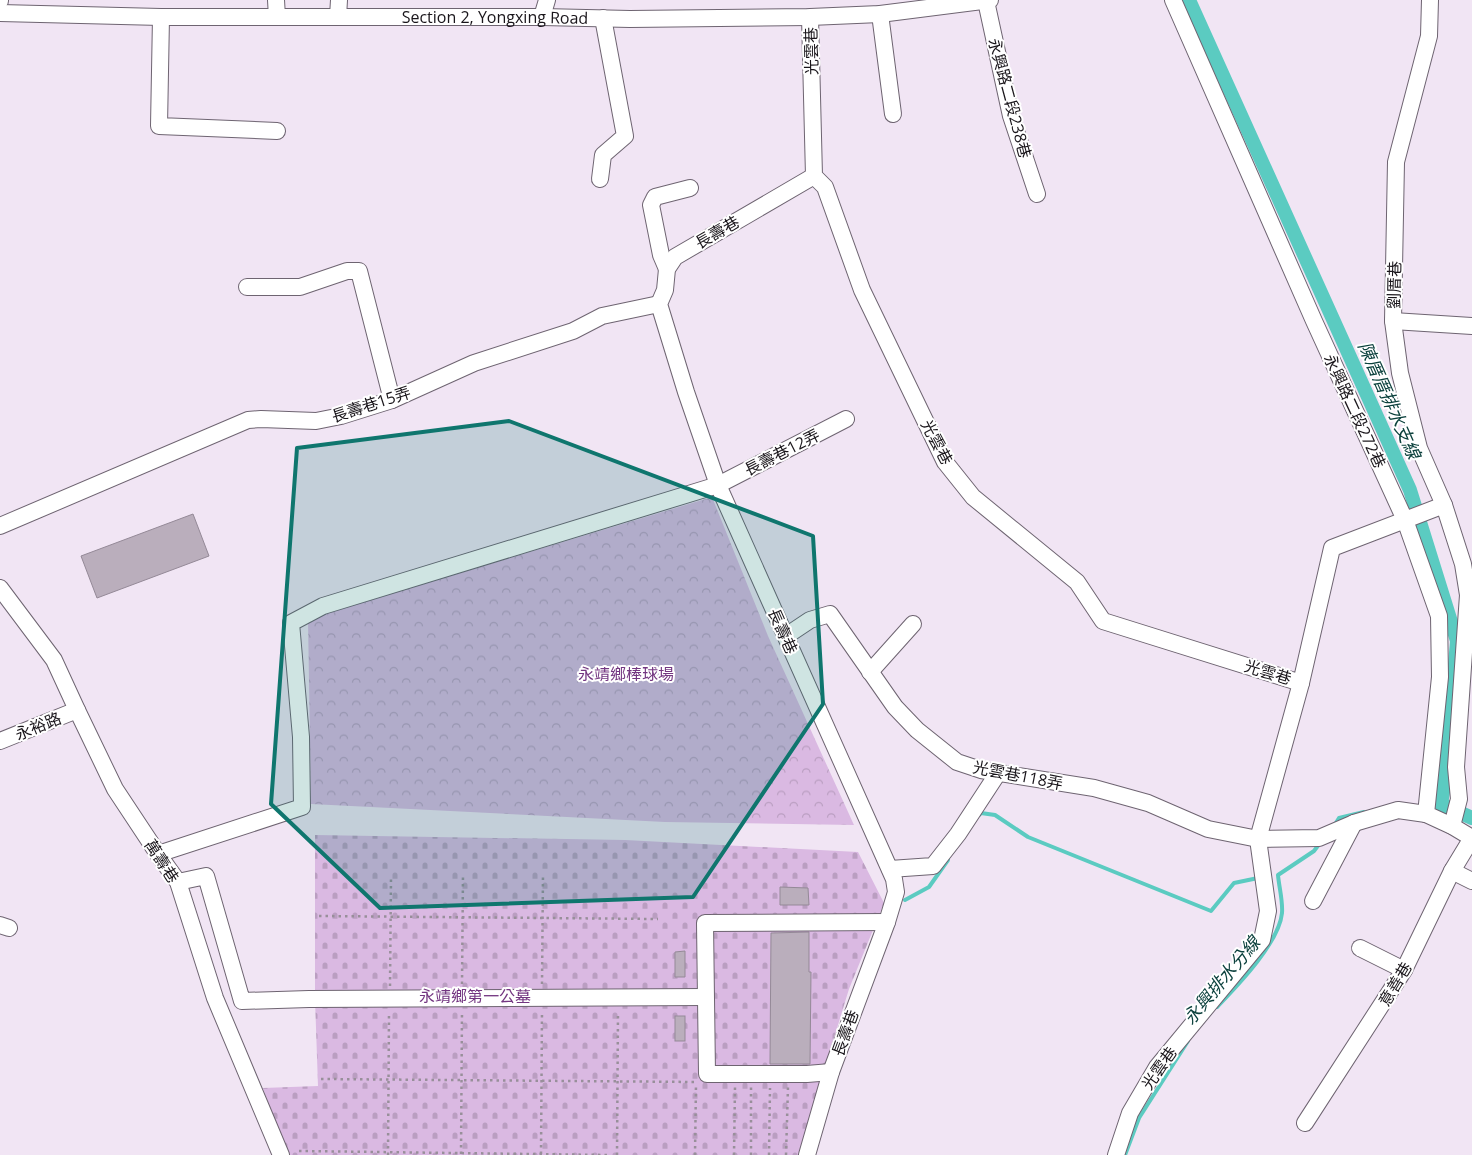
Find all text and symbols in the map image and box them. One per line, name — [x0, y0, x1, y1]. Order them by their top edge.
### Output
street label: Section 2, Yongxing Road — [402, 6, 588, 29]
street label: 光雲巷 — [800, 27, 822, 75]
street label: 永興路二段238巷 — [983, 36, 1037, 160]
street label: 長壽巷 — [691, 210, 743, 254]
street label: 劉厝巷 — [1383, 261, 1405, 309]
water label: 陳厝厝排水支線 — [1353, 338, 1427, 464]
street label: 永興路二段272巷 — [1319, 350, 1391, 472]
street label: 長壽巷15弄 — [328, 381, 414, 427]
street label: 光雲巷 — [916, 416, 958, 468]
street label: 長壽巷12弄 — [740, 424, 824, 480]
street label: 長壽巷 — [763, 605, 803, 657]
street label: 光雲巷 — [1242, 654, 1294, 690]
park label: 永靖鄉棒球場 — [578, 663, 674, 685]
street label: 永裕路 — [12, 707, 64, 745]
street label: 光雲巷118弄 — [971, 755, 1065, 795]
street label: 萬壽巷 — [140, 835, 184, 887]
water label: 永興排水分線 — [1177, 929, 1266, 1029]
street label: 意善巷 — [1373, 958, 1417, 1010]
park label: 永靖鄉第一公墓 — [419, 985, 531, 1007]
street label: 長壽巷 — [826, 1007, 864, 1059]
street label: 光雲巷 — [1136, 1042, 1182, 1094]

